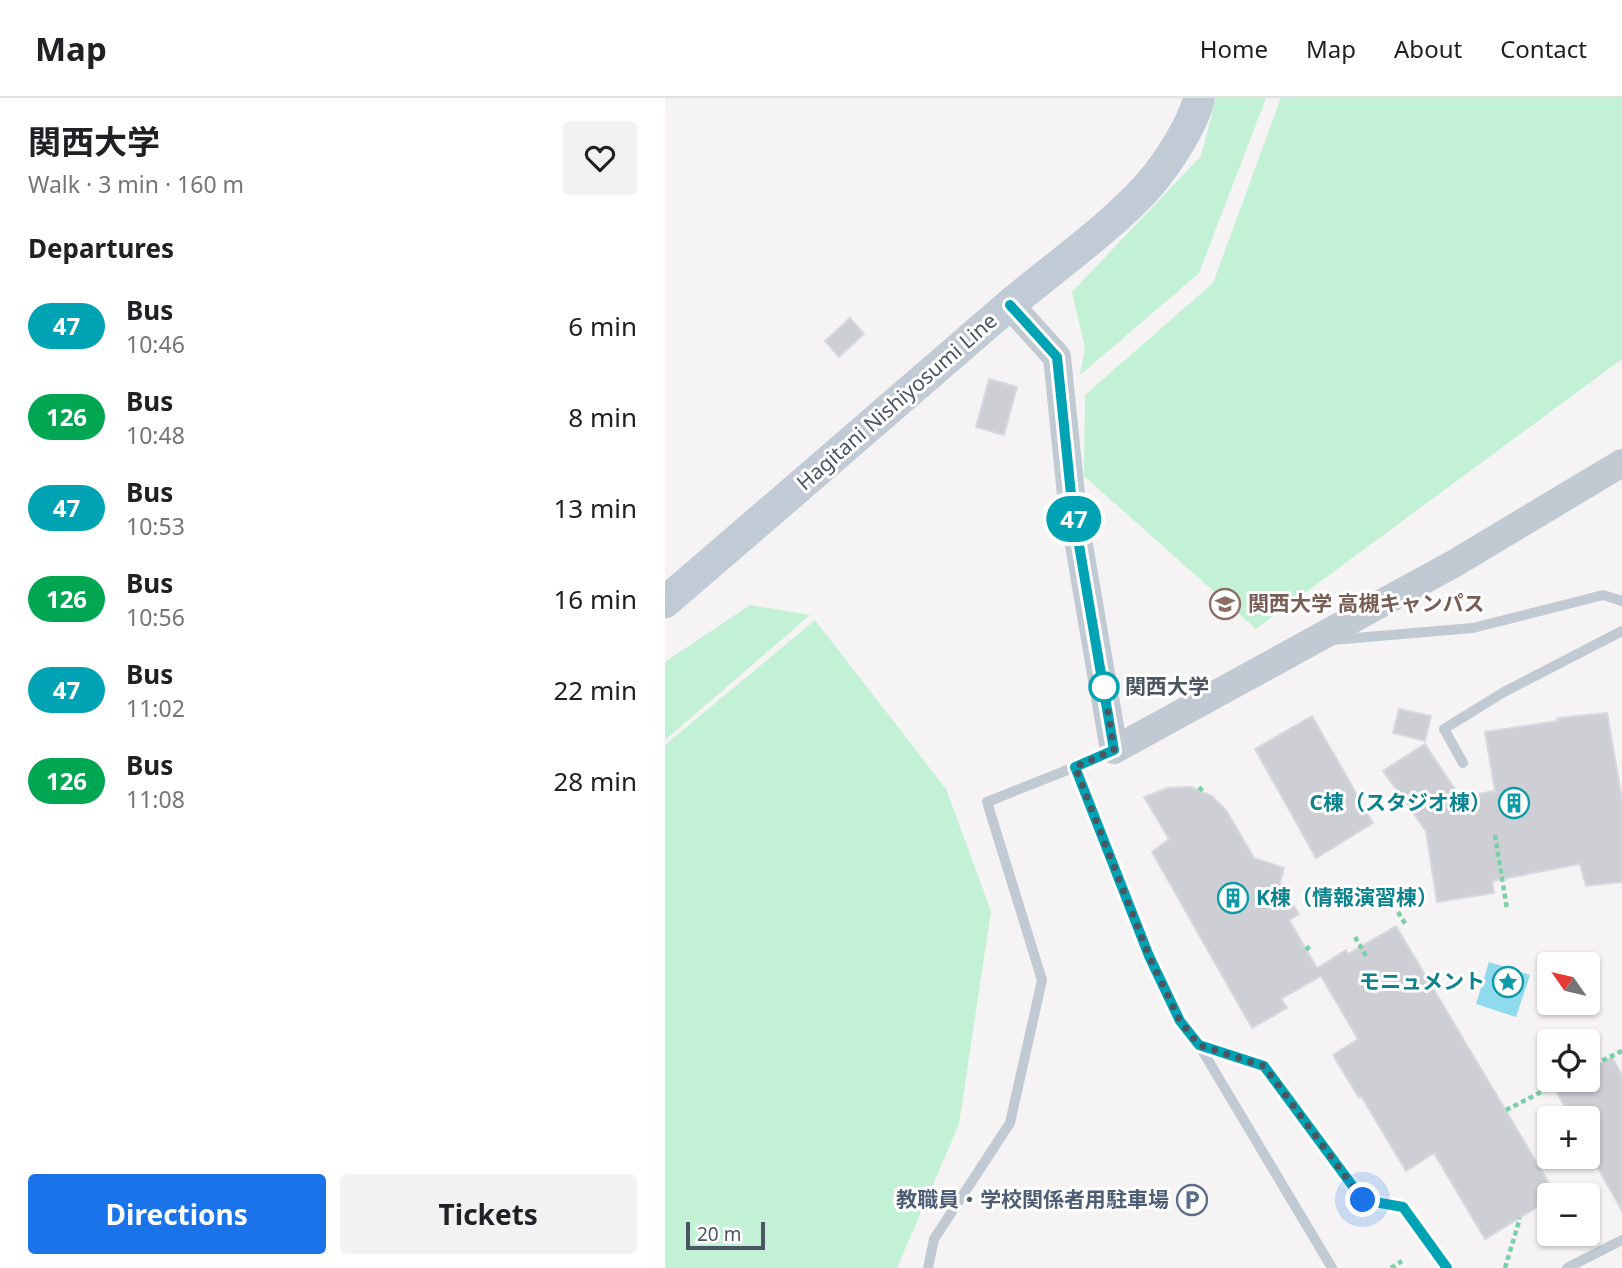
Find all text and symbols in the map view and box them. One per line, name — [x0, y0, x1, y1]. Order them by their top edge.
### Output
text: Map — [35, 26, 107, 71]
text: Home — [1200, 32, 1268, 65]
text: Map — [1306, 32, 1356, 65]
text: About — [1394, 32, 1462, 65]
text: Contact — [1500, 32, 1587, 65]
text: 関西大学 — [28, 119, 160, 164]
button: heart — [563, 121, 637, 195]
text: Walk · 3 min · 160 m — [28, 168, 244, 200]
text: Departures — [28, 230, 174, 266]
text: Bus — [126, 292, 173, 328]
street label: Hagitani Nishiyosumi Line — [790, 306, 1002, 496]
text: 6 min — [568, 308, 637, 344]
text: 47 — [53, 309, 80, 342]
text: 10:46 — [126, 328, 185, 360]
text: Bus — [126, 383, 173, 419]
text: 8 min — [568, 399, 637, 435]
text: 126 — [46, 400, 87, 433]
text: 10:48 — [126, 419, 185, 451]
text: Bus — [126, 474, 173, 510]
text: 13 min — [553, 490, 637, 526]
text: 47 — [53, 491, 80, 524]
line badge: 47 — [1043, 496, 1105, 542]
text: 47 — [1060, 502, 1088, 535]
text: 10:53 — [126, 510, 185, 542]
text: Bus — [126, 565, 173, 601]
text: 16 min — [553, 581, 637, 617]
text: 126 — [46, 582, 87, 615]
school or university icon: 関西大学 高槻キャンパス — [1208, 587, 1242, 621]
place label: 関西大学 高槻キャンパス — [1248, 589, 1484, 617]
text: 10:56 — [126, 601, 185, 633]
text: Bus — [126, 656, 173, 692]
text: 22 min — [553, 672, 637, 708]
marker: 関西大学 — [1089, 672, 1119, 702]
place label: 関西大学 — [1125, 672, 1209, 700]
text: 47 — [53, 673, 80, 706]
text: 11:02 — [126, 692, 185, 724]
text: Bus — [126, 747, 173, 783]
text: 28 min — [553, 763, 637, 799]
text: 126 — [46, 764, 87, 797]
text: 11:08 — [126, 783, 185, 815]
building icon: C棟（スタジオ棟） — [1497, 786, 1531, 820]
place label: C棟（スタジオ棟） — [1310, 788, 1491, 816]
building icon: K棟（情報演習棟） — [1216, 881, 1250, 915]
place label: K棟（情報演習棟） — [1256, 883, 1438, 911]
north arrow — [1537, 952, 1599, 1015]
map controls — [1537, 952, 1600, 1246]
place icon: モニュメント — [1491, 965, 1525, 999]
place label: モニュメント — [1359, 967, 1485, 995]
button: locate — [1537, 1029, 1600, 1092]
button: + — [1537, 1106, 1600, 1169]
button: Directions — [28, 1174, 326, 1254]
button: Tickets — [340, 1174, 637, 1254]
your location — [1345, 1182, 1380, 1217]
parking icon: 教職員・学校関係者用駐車場 — [1175, 1183, 1209, 1217]
button: − — [1537, 1183, 1600, 1246]
place label: 教職員・学校関係者用駐車場 — [896, 1185, 1169, 1213]
scale bar — [686, 1219, 765, 1251]
text: 20 m — [697, 1221, 741, 1247]

